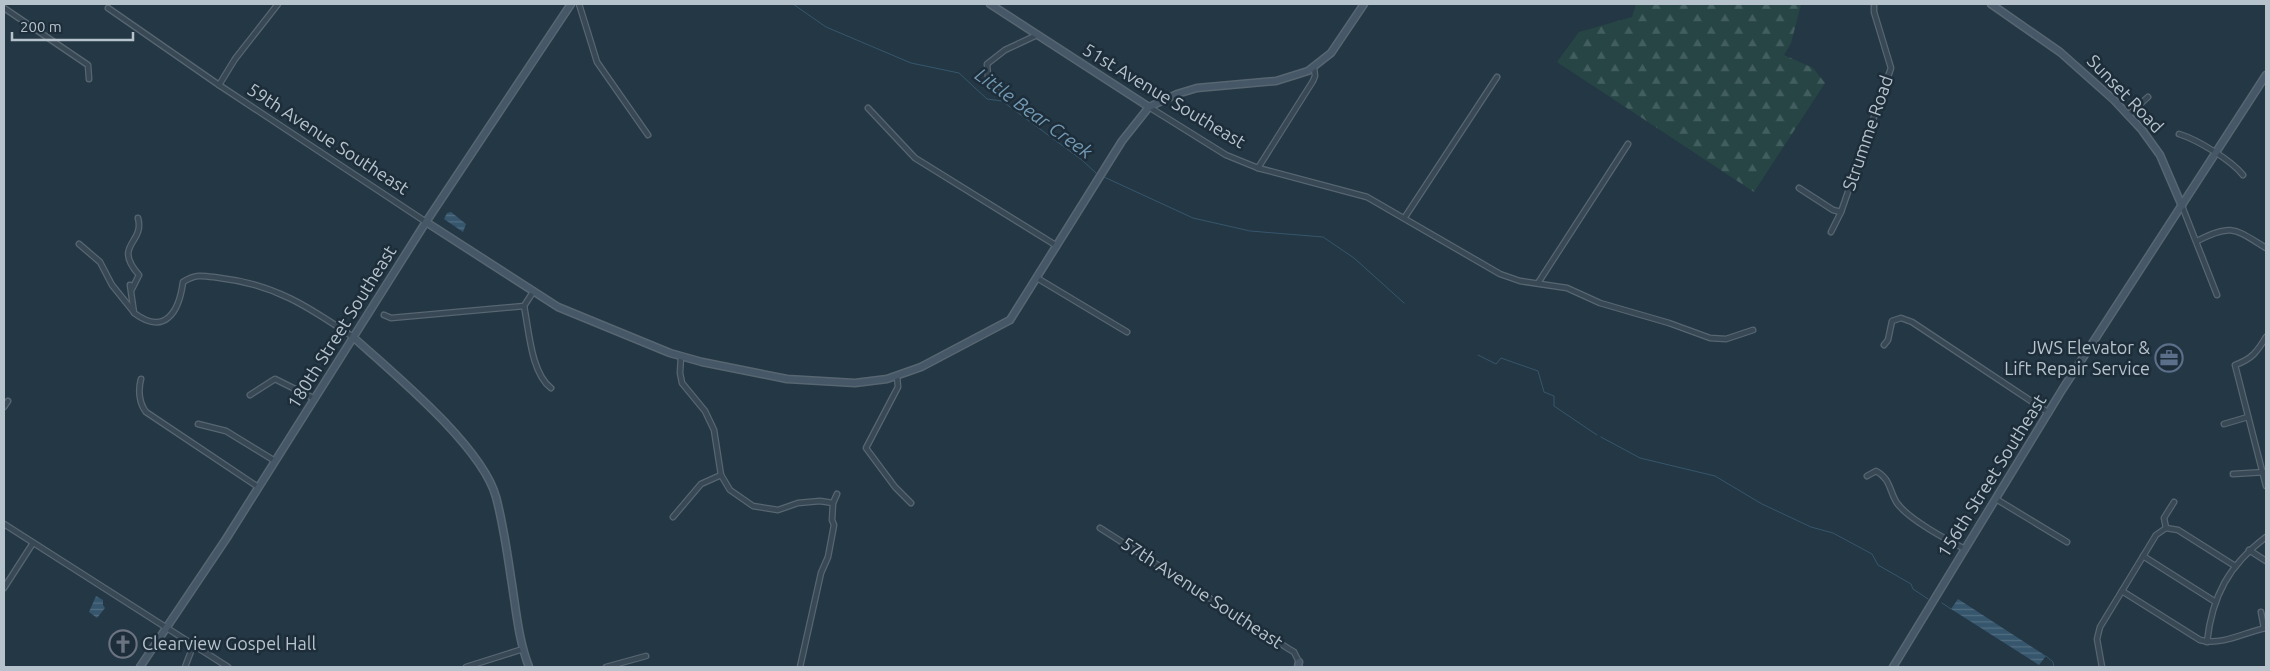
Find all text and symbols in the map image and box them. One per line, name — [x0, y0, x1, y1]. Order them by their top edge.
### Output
scale bar — [12, 10, 134, 42]
text: 200 m — [20, 18, 62, 35]
street label: 51st Avenue Southeast — [1080, 39, 1249, 152]
street label: Sunset Road — [2084, 50, 2168, 136]
water label: Little Bear Creek — [971, 63, 1097, 163]
street label: Strumme Road — [1838, 73, 1896, 193]
street label: 59th Avenue Southeast — [244, 79, 413, 198]
street label: 180th Street Southeast — [283, 241, 399, 411]
place label: JWS Elevator & Lift Repair Service — [2004, 337, 2150, 378]
office icon: JWS Elevator & Lift Repair Service — [2154, 343, 2184, 373]
street label: 156th Street Southeast — [1933, 390, 2049, 560]
street label: 57th Avenue Southeast — [1118, 533, 1287, 652]
church icon: Clearview Gospel Hall — [108, 629, 138, 659]
place label: Clearview Gospel Hall — [142, 633, 316, 653]

